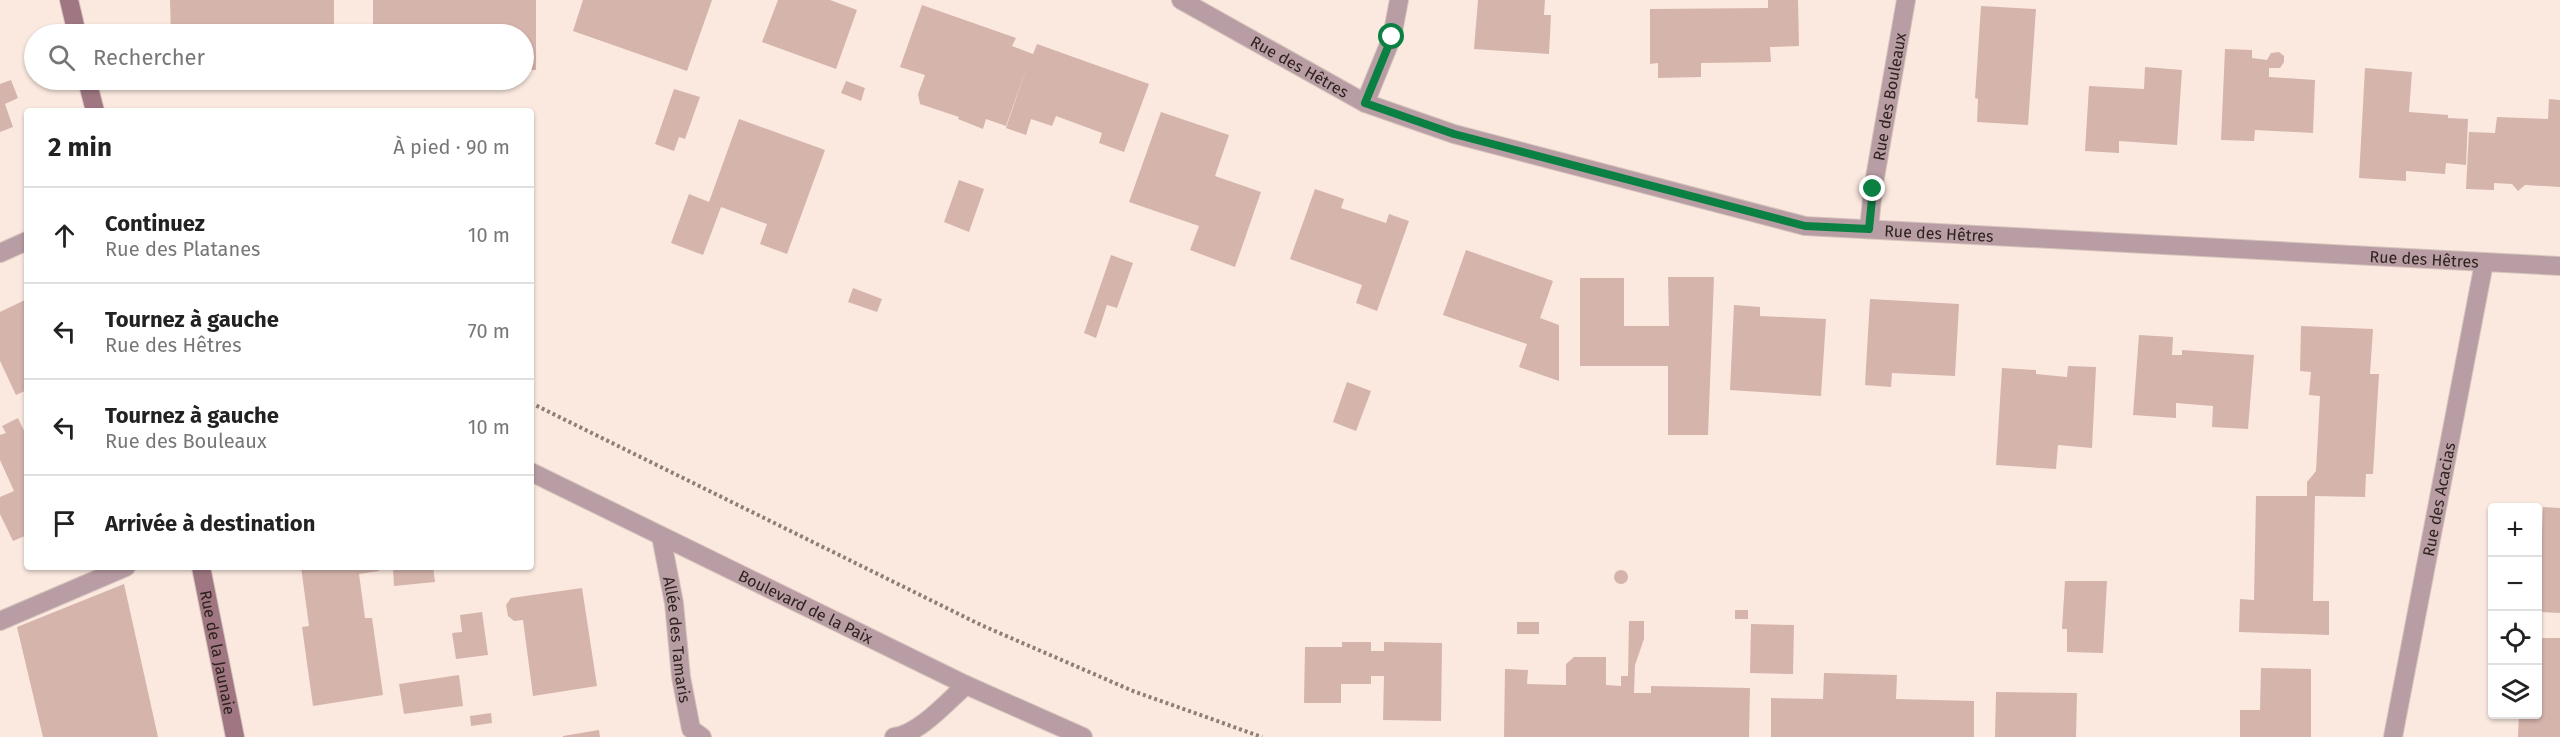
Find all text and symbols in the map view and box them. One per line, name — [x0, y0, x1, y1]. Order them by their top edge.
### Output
route start — [1378, 23, 1404, 49]
search box — [24, 24, 534, 90]
street label: Rue des Bouleaux — [1869, 31, 1910, 162]
street label: Rue des Hêtres — [1247, 32, 1352, 102]
icon: search — [45, 41, 78, 74]
text: Rechercher — [93, 44, 205, 71]
text: 2 min — [48, 132, 112, 163]
text: À pied · 90 m — [393, 135, 510, 159]
route end — [1859, 175, 1885, 201]
text: Continuez — [105, 210, 205, 237]
icon: ahead — [48, 219, 81, 252]
street label: Rue des Hêtres — [1884, 221, 1994, 246]
text: 10 m — [468, 223, 510, 247]
text: Rue des Platanes — [105, 237, 260, 261]
street label: Rue des Hêtres — [2369, 247, 2479, 272]
text: Tournez à gauche — [105, 306, 279, 333]
icon: left — [48, 315, 81, 348]
text: 70 m — [468, 319, 510, 343]
text: Rue des Hêtres — [105, 333, 242, 357]
text: Tournez à gauche — [105, 402, 279, 429]
icon: left — [48, 411, 81, 444]
text: 10 m — [468, 415, 510, 439]
text: Rue des Bouleaux — [105, 429, 267, 453]
street label: Rue des Acacias — [2419, 441, 2459, 558]
map controls — [2488, 503, 2542, 719]
button: + — [2488, 503, 2542, 557]
icon: arrive — [48, 507, 81, 540]
text: Arrivée à destination — [105, 510, 315, 537]
button: − — [2488, 557, 2542, 611]
street label: Boulevard de la Paix — [735, 566, 876, 648]
street label: Allée des Tamaris — [659, 575, 695, 704]
street label: Rue de la Jaunaie — [196, 589, 239, 716]
button: locate — [2488, 611, 2542, 665]
button: layers — [2488, 665, 2542, 719]

